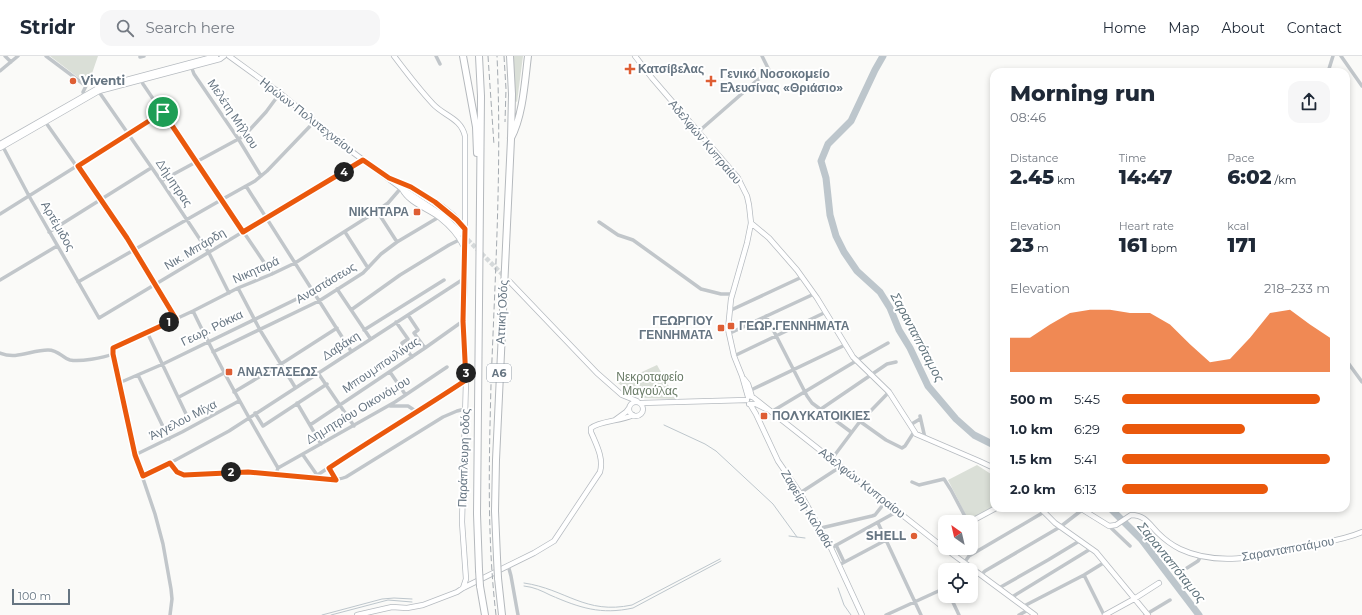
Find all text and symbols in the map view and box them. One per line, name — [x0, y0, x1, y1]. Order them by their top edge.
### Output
search box — [100, 10, 380, 46]
text: Stridr — [20, 16, 76, 39]
icon: search — [114, 17, 136, 39]
text: Search here — [146, 18, 235, 37]
text: Home — [1103, 19, 1146, 37]
text: Map — [1168, 19, 1199, 37]
text: About — [1221, 19, 1265, 37]
text: Contact — [1287, 19, 1342, 37]
place label: Κατσίβελας — [638, 61, 704, 76]
marker: Κατσίβελας — [625, 64, 635, 74]
place label: Γενικό Νοσοκομείο Ελευσίνας «Θριάσιο» — [720, 66, 843, 95]
place label: Viventi — [80, 73, 125, 88]
street label: Ηρώων Πολυτεχνείου — [257, 74, 357, 157]
marker: Γενικό Νοσοκομείο Ελευσίνας «Θριάσιο» — [705, 75, 717, 87]
marker: Viventi — [68, 76, 78, 86]
street label: Μελέτη Μήλιου — [205, 76, 262, 151]
text: Morning run — [1010, 80, 1155, 107]
button: share — [1288, 81, 1330, 123]
pin — [146, 95, 180, 129]
street label: Αδελφών Κυπραίου — [666, 96, 745, 187]
icon: arrive — [152, 101, 174, 123]
text: 08:46 — [1010, 109, 1046, 125]
text: Distance — [1010, 151, 1058, 165]
text: Time — [1119, 151, 1146, 165]
text: Pace — [1227, 151, 1254, 165]
street label: Δήμητρας — [153, 156, 196, 210]
pin: 4 — [334, 162, 354, 182]
text: 4 — [340, 165, 348, 179]
text: 2.45 — [1010, 165, 1054, 189]
text: 14:47 — [1119, 165, 1172, 189]
text: 6:02 — [1227, 165, 1272, 189]
text: km — [1054, 173, 1075, 187]
text: /km — [1272, 173, 1296, 187]
street label: Αρτέμιδος — [38, 198, 79, 253]
place label: ΝΙΚΗΤΑΡΑ — [349, 204, 409, 219]
marker: ΝΙΚΗΤΑΡΑ — [412, 207, 422, 217]
text: Elevation — [1010, 219, 1061, 233]
text: Heart rate — [1119, 219, 1174, 233]
text: kcal — [1227, 219, 1249, 233]
street label: Νικ. Μπάρδη — [161, 224, 228, 273]
text: 23 — [1010, 233, 1034, 257]
text: 161 — [1119, 233, 1148, 257]
text: 171 — [1227, 233, 1256, 257]
text: m — [1034, 241, 1049, 255]
text: bpm — [1148, 241, 1177, 255]
street label: Νικηταρά — [230, 253, 281, 286]
street label: Αναστάσεως — [293, 259, 359, 306]
street label: Αττική Οδός — [492, 279, 511, 345]
text: Elevation — [1010, 280, 1070, 296]
text: 218–233 m — [1264, 280, 1330, 296]
water label: Σαρανταπόταμος — [887, 288, 949, 385]
street label: Γεωρ. Ρόκκα — [178, 306, 245, 349]
pin: 1 — [159, 312, 179, 332]
place label: ΓΕΩΡΓΙΟΥ ΓΕΝΝΗΜΑΤΑ — [639, 313, 713, 342]
text: 1 — [167, 315, 171, 329]
place label: ΓΕΩΡ.ΓΕΝΝΗΜΑΤΑ — [739, 318, 850, 333]
marker: ΓΕΩΡ.ΓΕΝΝΗΜΑΤΑ — [726, 321, 736, 331]
marker: ΓΕΩΡΓΙΟΥ ΓΕΝΝΗΜΑΤΑ — [716, 323, 726, 333]
street label: Δαβάκη — [319, 328, 362, 363]
street label: Μπουμπουλίνας — [339, 333, 422, 396]
pin: 3 — [456, 363, 476, 383]
place label: ΑΝΑΣΤΑΣΕΩΣ — [237, 364, 318, 379]
road number: Α6 — [487, 364, 511, 382]
text: 3 — [463, 366, 469, 380]
marker: ΑΝΑΣΤΑΣΕΩΣ — [224, 367, 234, 377]
park label: Νεκροταφείο Μαγούλας — [616, 369, 684, 398]
street label: Δημητρίου Οικονόμου — [303, 372, 413, 447]
text: 500 m — [1010, 391, 1053, 407]
text: 5:45 — [1074, 391, 1100, 407]
street label: Άγγελου Μίχα — [146, 396, 219, 443]
street label: Παράπλευρη οδός — [454, 408, 473, 508]
place label: ΠΟΛΥΚΑΤΟΙΚΙΕΣ — [772, 408, 870, 423]
marker: ΠΟΛΥΚΑΤΟΙΚΙΕΣ — [759, 411, 769, 421]
text: 1.0 km — [1010, 421, 1053, 437]
text: 6:29 — [1074, 421, 1100, 437]
street label: Αδελφών Κυπραίου — [816, 444, 909, 521]
text: 1.5 km — [1010, 451, 1052, 467]
text: 5:41 — [1074, 451, 1097, 467]
pin: 2 — [221, 462, 241, 482]
text: 2 — [228, 465, 234, 479]
street label: Ζαφείρη Καλαθά — [778, 467, 837, 551]
text: 2.0 km — [1010, 481, 1056, 497]
text: 6:13 — [1074, 481, 1097, 497]
north arrow — [938, 515, 978, 555]
map controls — [938, 515, 978, 603]
water label: Σαρανταπόταμος — [1134, 518, 1210, 606]
place label: SHELL — [866, 528, 907, 543]
marker: SHELL — [909, 531, 919, 541]
street label: Σαρανταποτάμου — [1240, 533, 1335, 564]
button: locate — [938, 563, 978, 603]
scale bar — [12, 587, 70, 606]
text: 100 m — [18, 589, 51, 603]

